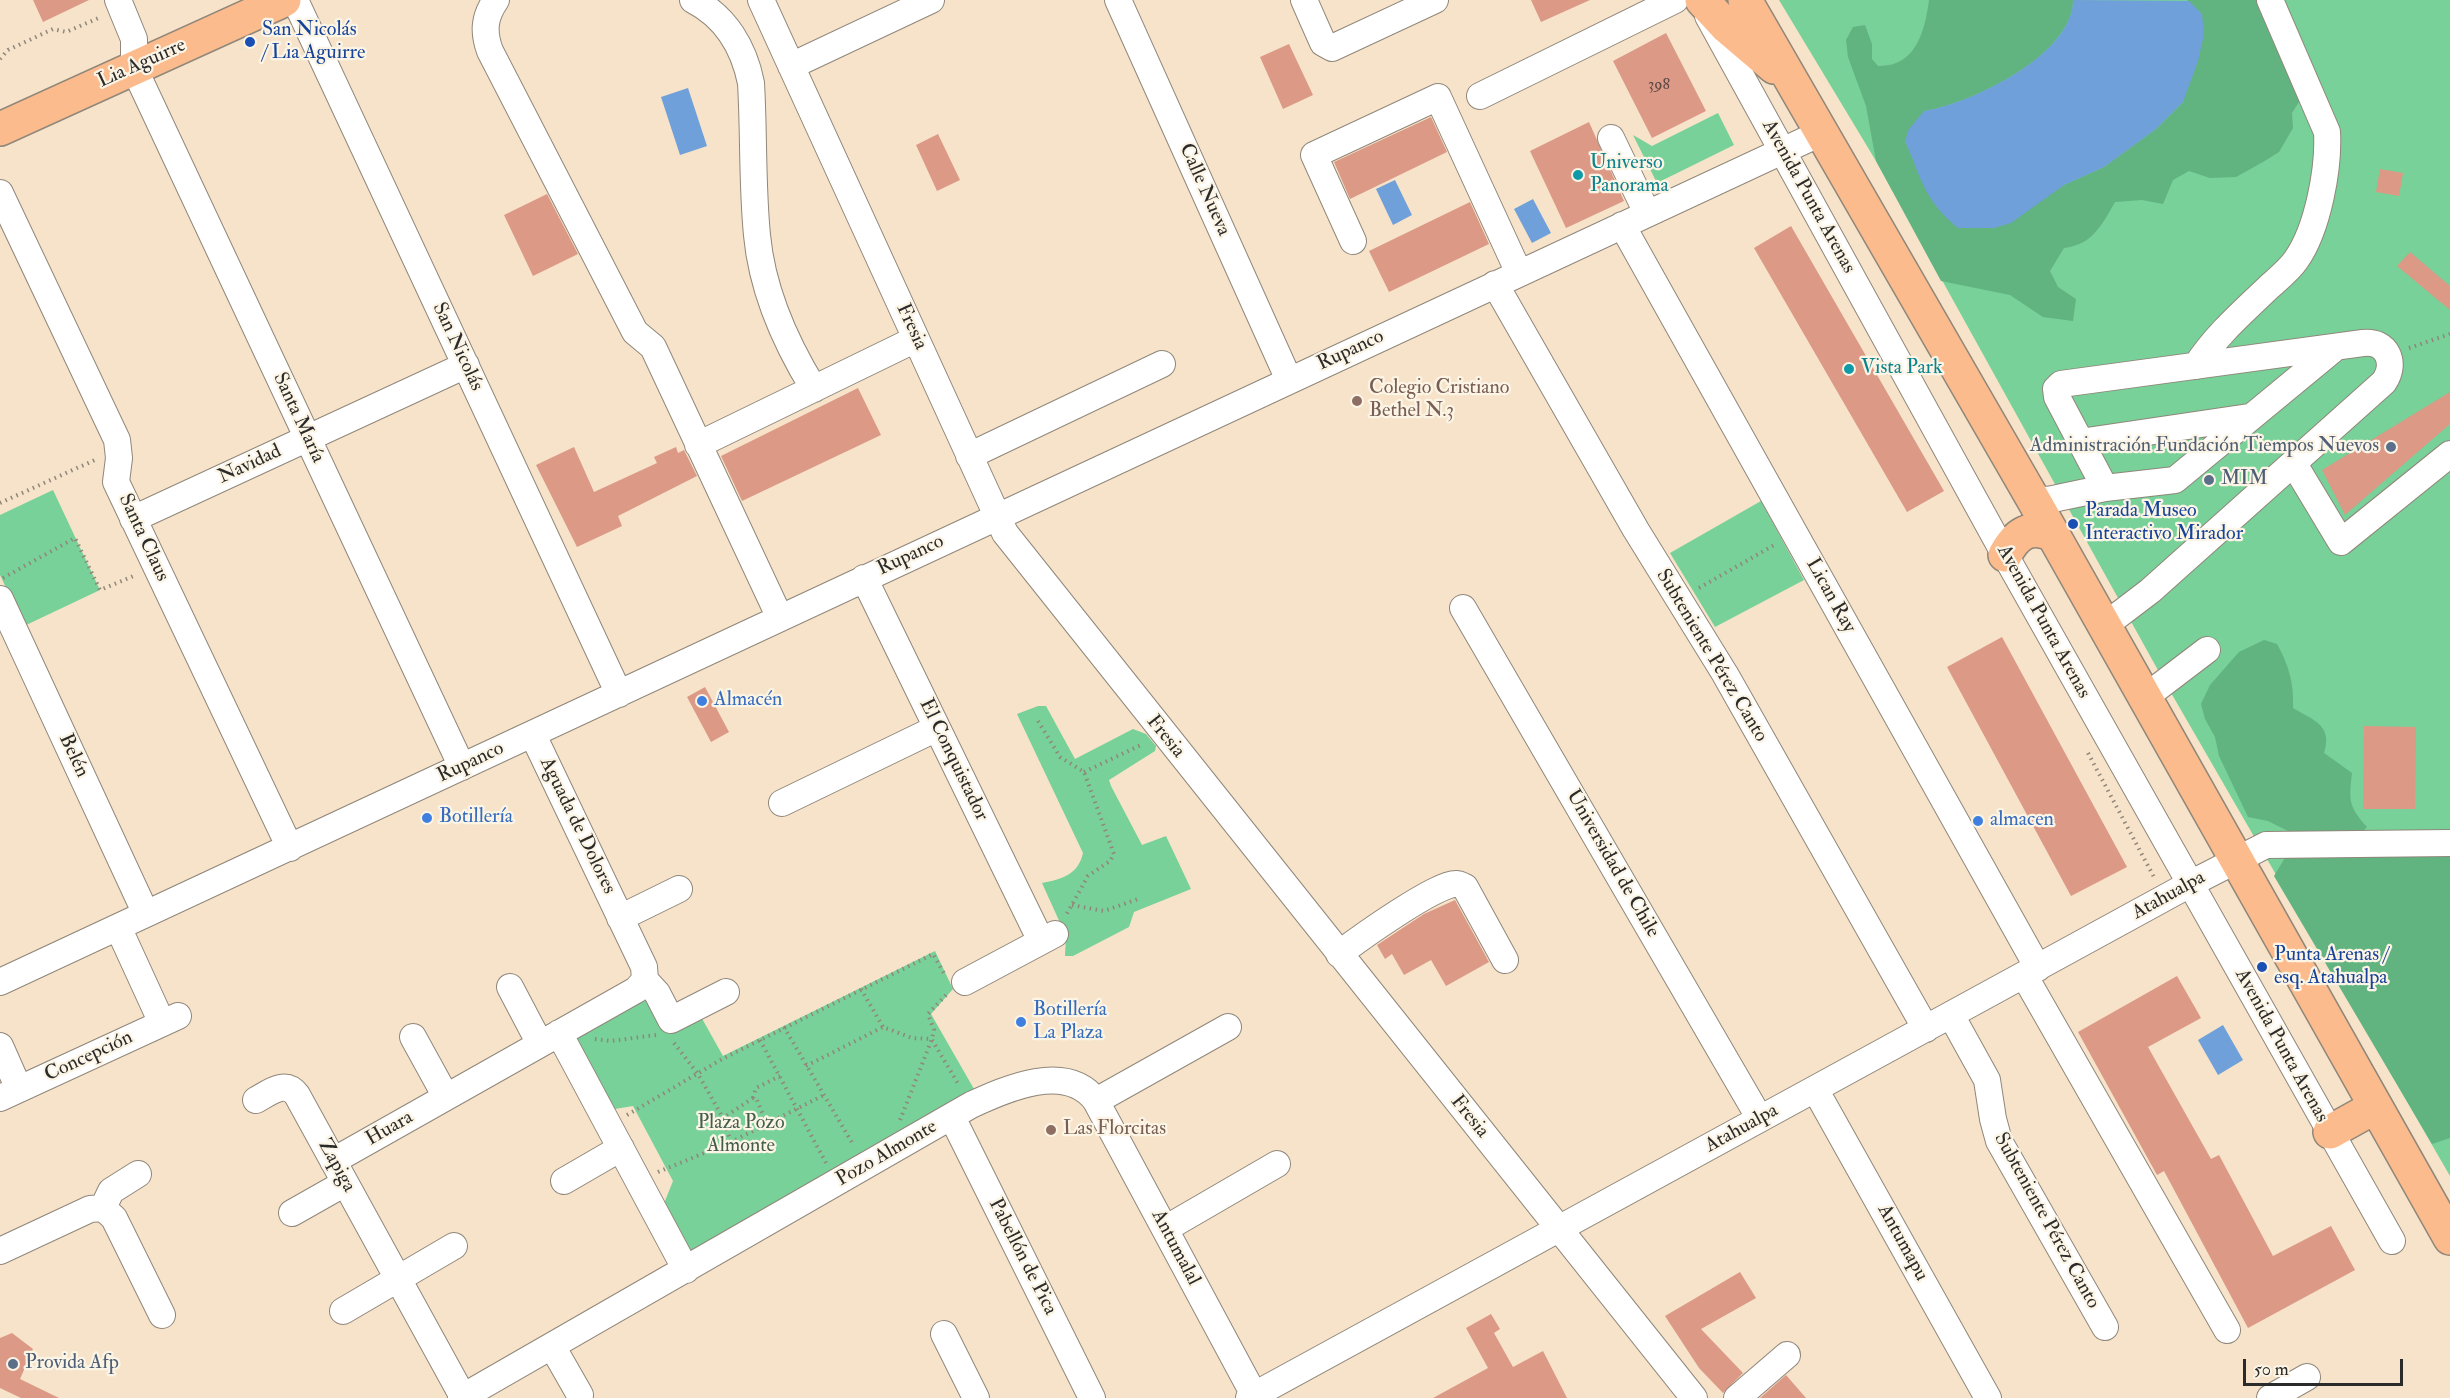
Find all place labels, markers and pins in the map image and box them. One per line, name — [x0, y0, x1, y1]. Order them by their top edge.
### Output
place label: San Nicolás / Lia Aguirre — [262, 19, 365, 66]
marker: San Nicolás / Lia Aguirre — [243, 35, 257, 49]
place label: Universo Panorama — [1590, 152, 1669, 199]
marker: Universo Panorama — [1571, 168, 1585, 182]
place label: Vista Park — [1861, 357, 1943, 381]
marker: Vista Park — [1842, 362, 1856, 376]
place label: Colegio Cristiano Bethel N.3 — [1369, 377, 1509, 424]
marker: Colegio Cristiano Bethel N.3 — [1350, 394, 1364, 408]
place label: Administración Fundación Tiempos Nuevos — [2030, 435, 2379, 459]
marker: Administración Fundación Tiempos Nuevos — [2384, 440, 2398, 454]
place label: MIM — [2221, 468, 2268, 492]
marker: MIM — [2202, 473, 2216, 487]
place label: Parada Museo Interactivo Mirador — [2085, 500, 2243, 547]
marker: Parada Museo Interactivo Mirador — [2066, 517, 2080, 531]
place label: Almacén — [714, 689, 782, 713]
marker: Almacén — [695, 694, 709, 708]
place label: Botillería — [439, 806, 513, 830]
place label: almacen — [1990, 809, 2054, 833]
marker: Botillería — [420, 811, 434, 825]
marker: almacen — [1971, 814, 1985, 828]
place label: Punta Arenas / esq. Atahualpa — [2274, 944, 2388, 991]
marker: Punta Arenas / esq. Atahualpa — [2255, 960, 2269, 974]
place label: Botillería La Plaza — [1033, 999, 1107, 1046]
marker: Botillería La Plaza — [1014, 1015, 1028, 1029]
place label: Las Florcitas — [1063, 1118, 1166, 1142]
marker: Las Florcitas — [1044, 1123, 1058, 1137]
place label: Provida Afp — [25, 1352, 119, 1376]
marker: Provida Afp — [6, 1357, 20, 1371]

